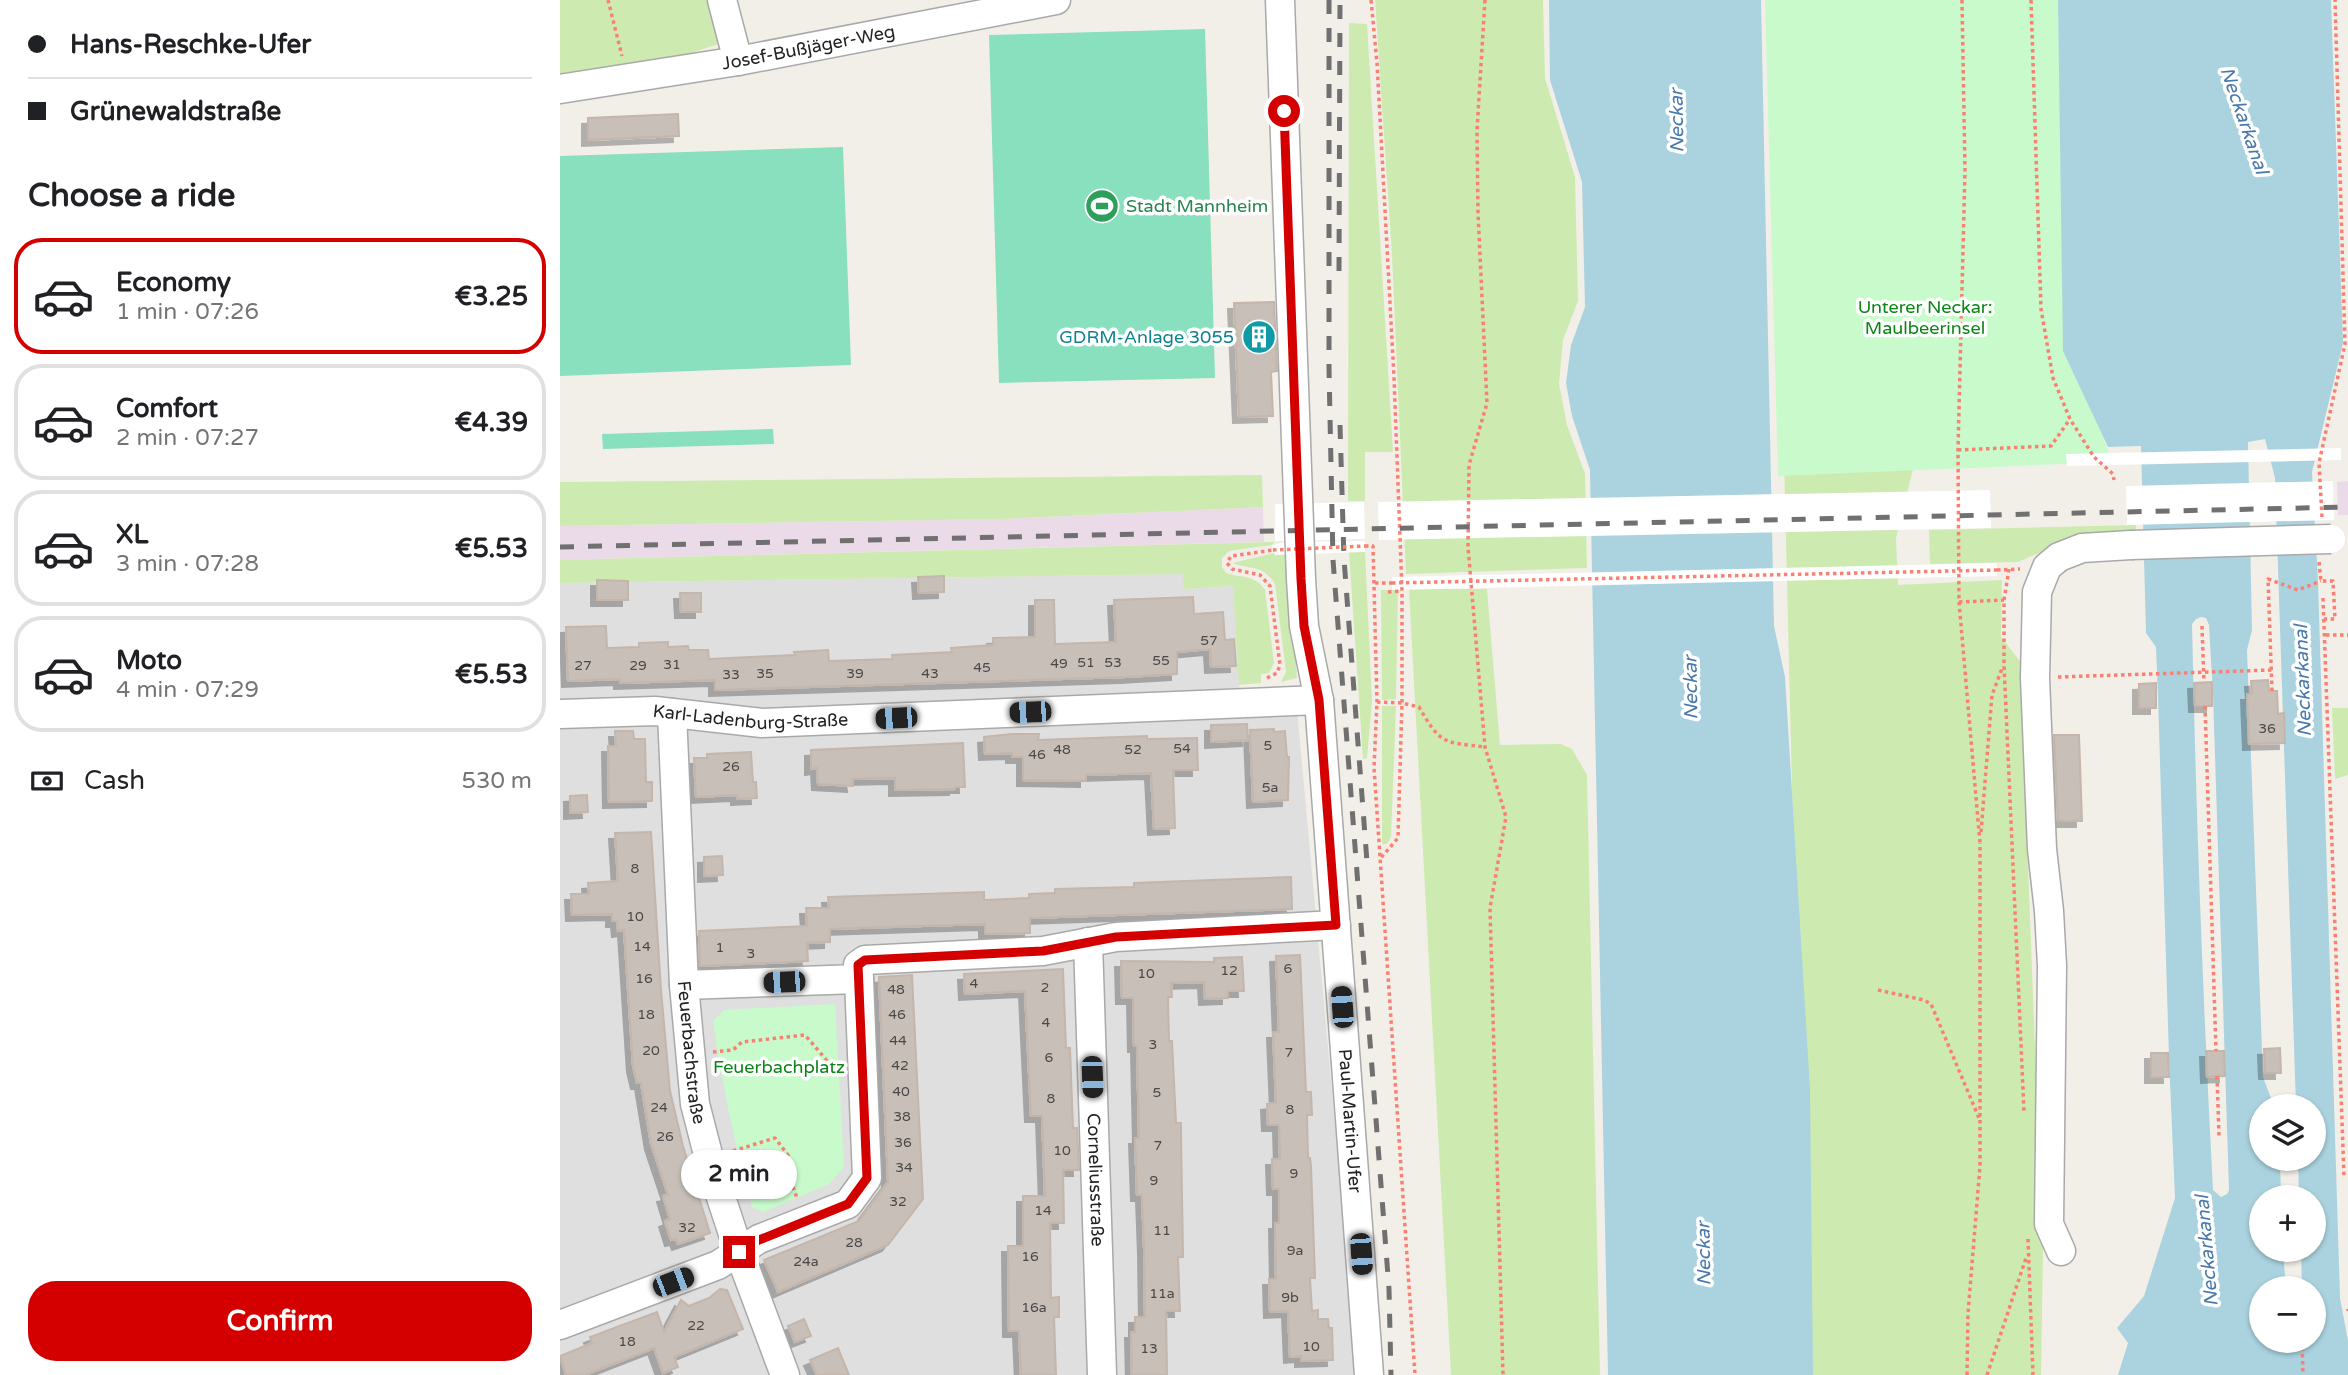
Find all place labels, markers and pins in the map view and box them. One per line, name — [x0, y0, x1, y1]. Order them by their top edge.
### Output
sports icon: Stadt Mannheim — [1083, 187, 1121, 225]
place label: Stadt Mannheim — [1126, 195, 1268, 217]
building icon: GDRM-Anlage 3055 — [1240, 318, 1278, 356]
place label: GDRM-Anlage 3055 — [1059, 326, 1234, 348]

